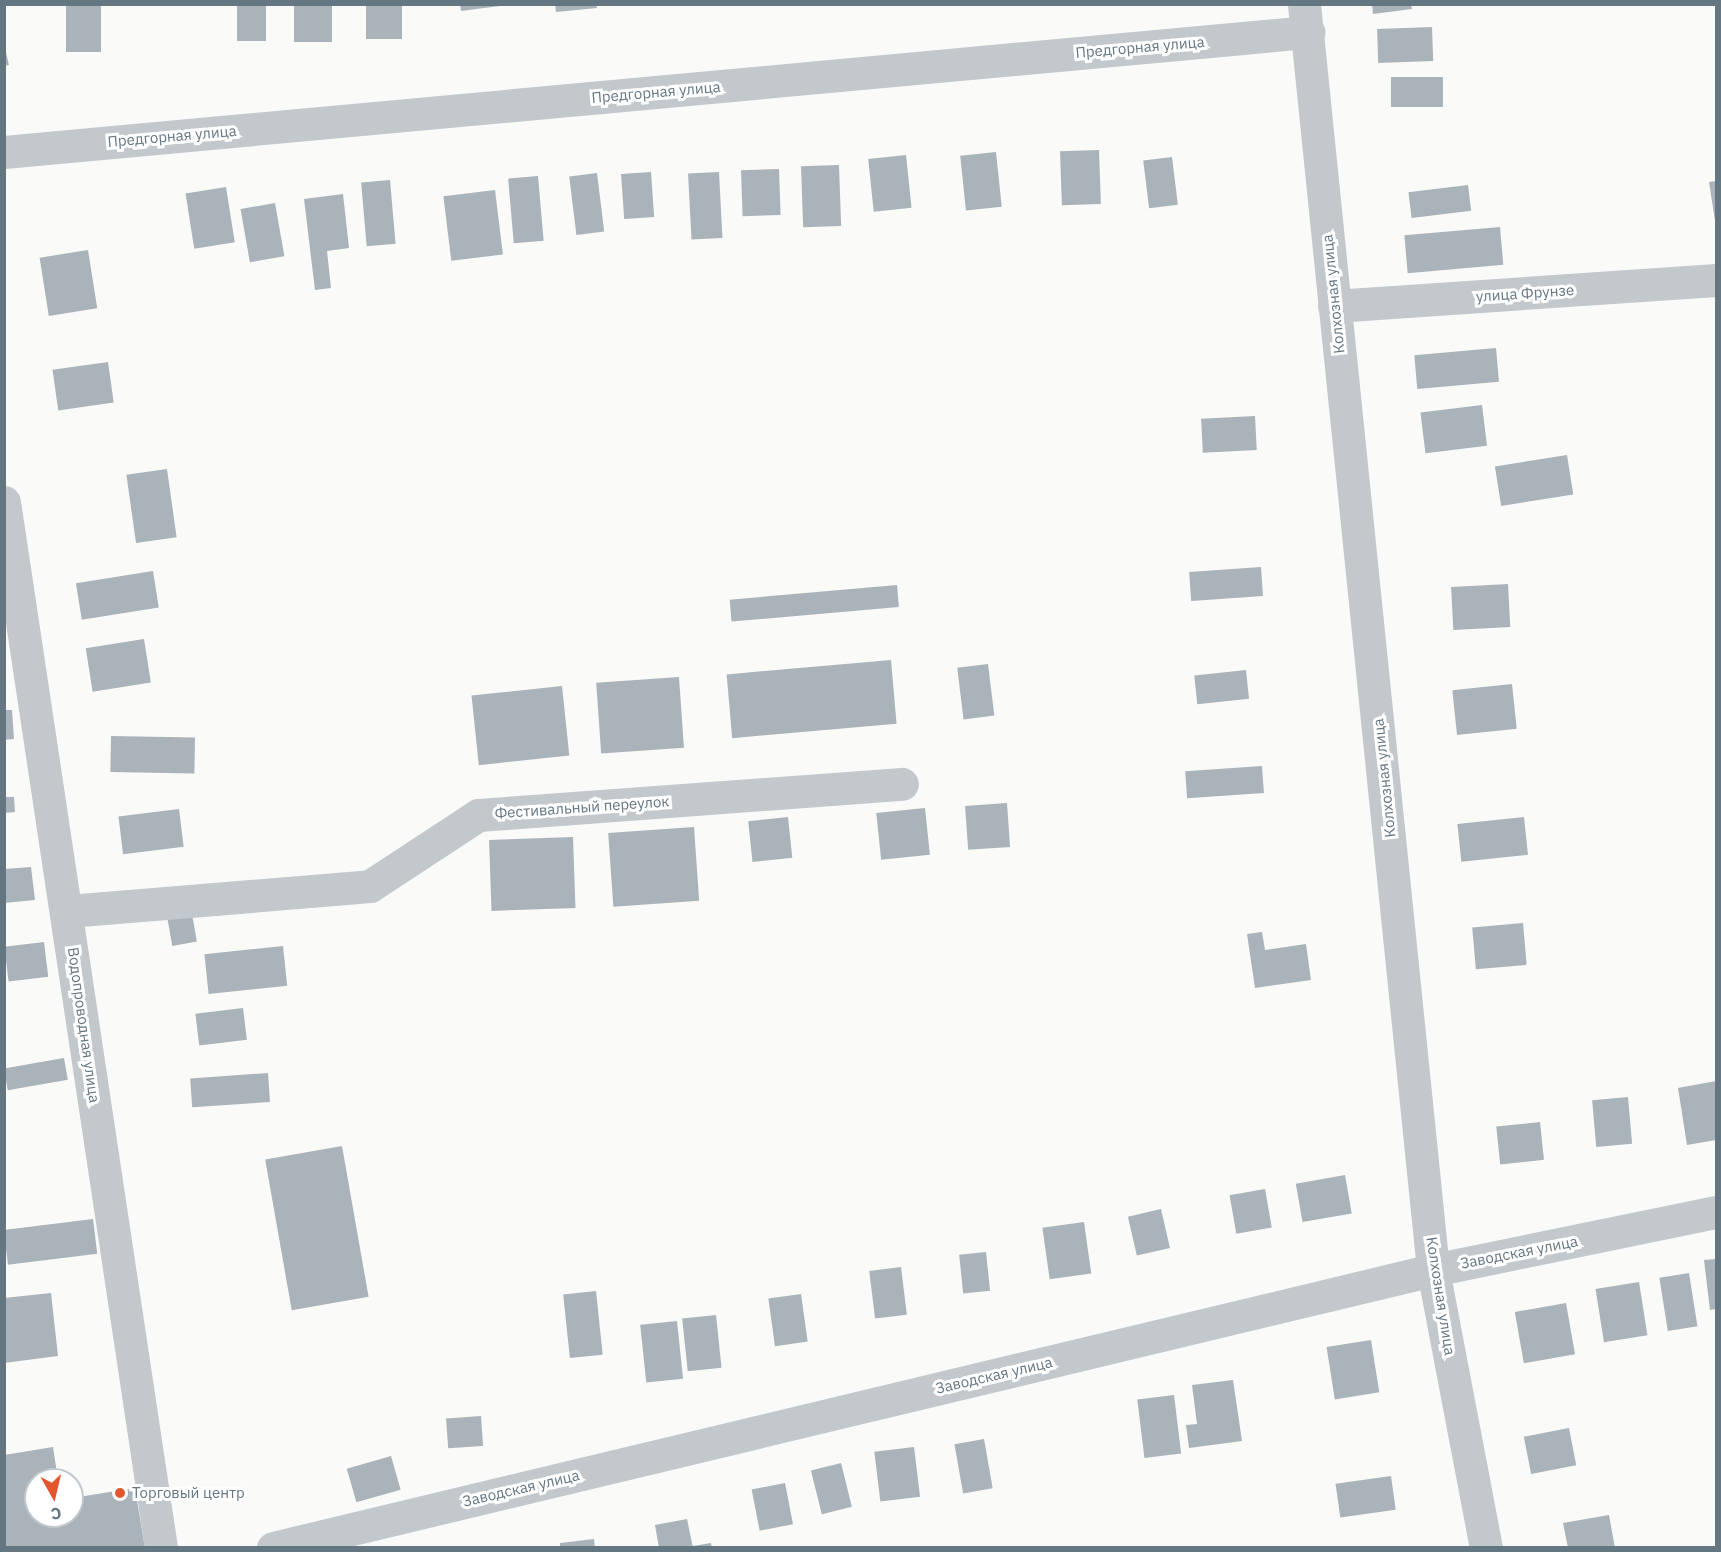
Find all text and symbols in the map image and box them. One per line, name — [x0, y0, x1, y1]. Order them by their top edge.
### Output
street label: Предгорная улица — [1075, 32, 1205, 62]
street label: Предгорная улица — [591, 77, 721, 107]
street label: Предгорная улица — [107, 121, 237, 151]
street label: Колхозная улица — [1318, 234, 1348, 354]
street label: улица Фрунзе — [1475, 281, 1575, 305]
street label: Колхозная улица — [1369, 718, 1399, 838]
street label: Фестивальный переулок — [494, 792, 670, 822]
street label: Водопроводная улица — [64, 946, 104, 1104]
street label: Заводская улица — [1459, 1232, 1579, 1272]
street label: Колхозная улица — [1423, 1236, 1459, 1356]
street label: Заводская улица — [934, 1353, 1054, 1397]
street label: Заводская улица — [461, 1466, 581, 1510]
north arrow — [24, 1468, 84, 1528]
place label: Торговый центр — [132, 1484, 245, 1502]
marker: Торговый центр — [113, 1486, 127, 1500]
text: С — [50, 1503, 63, 1524]

